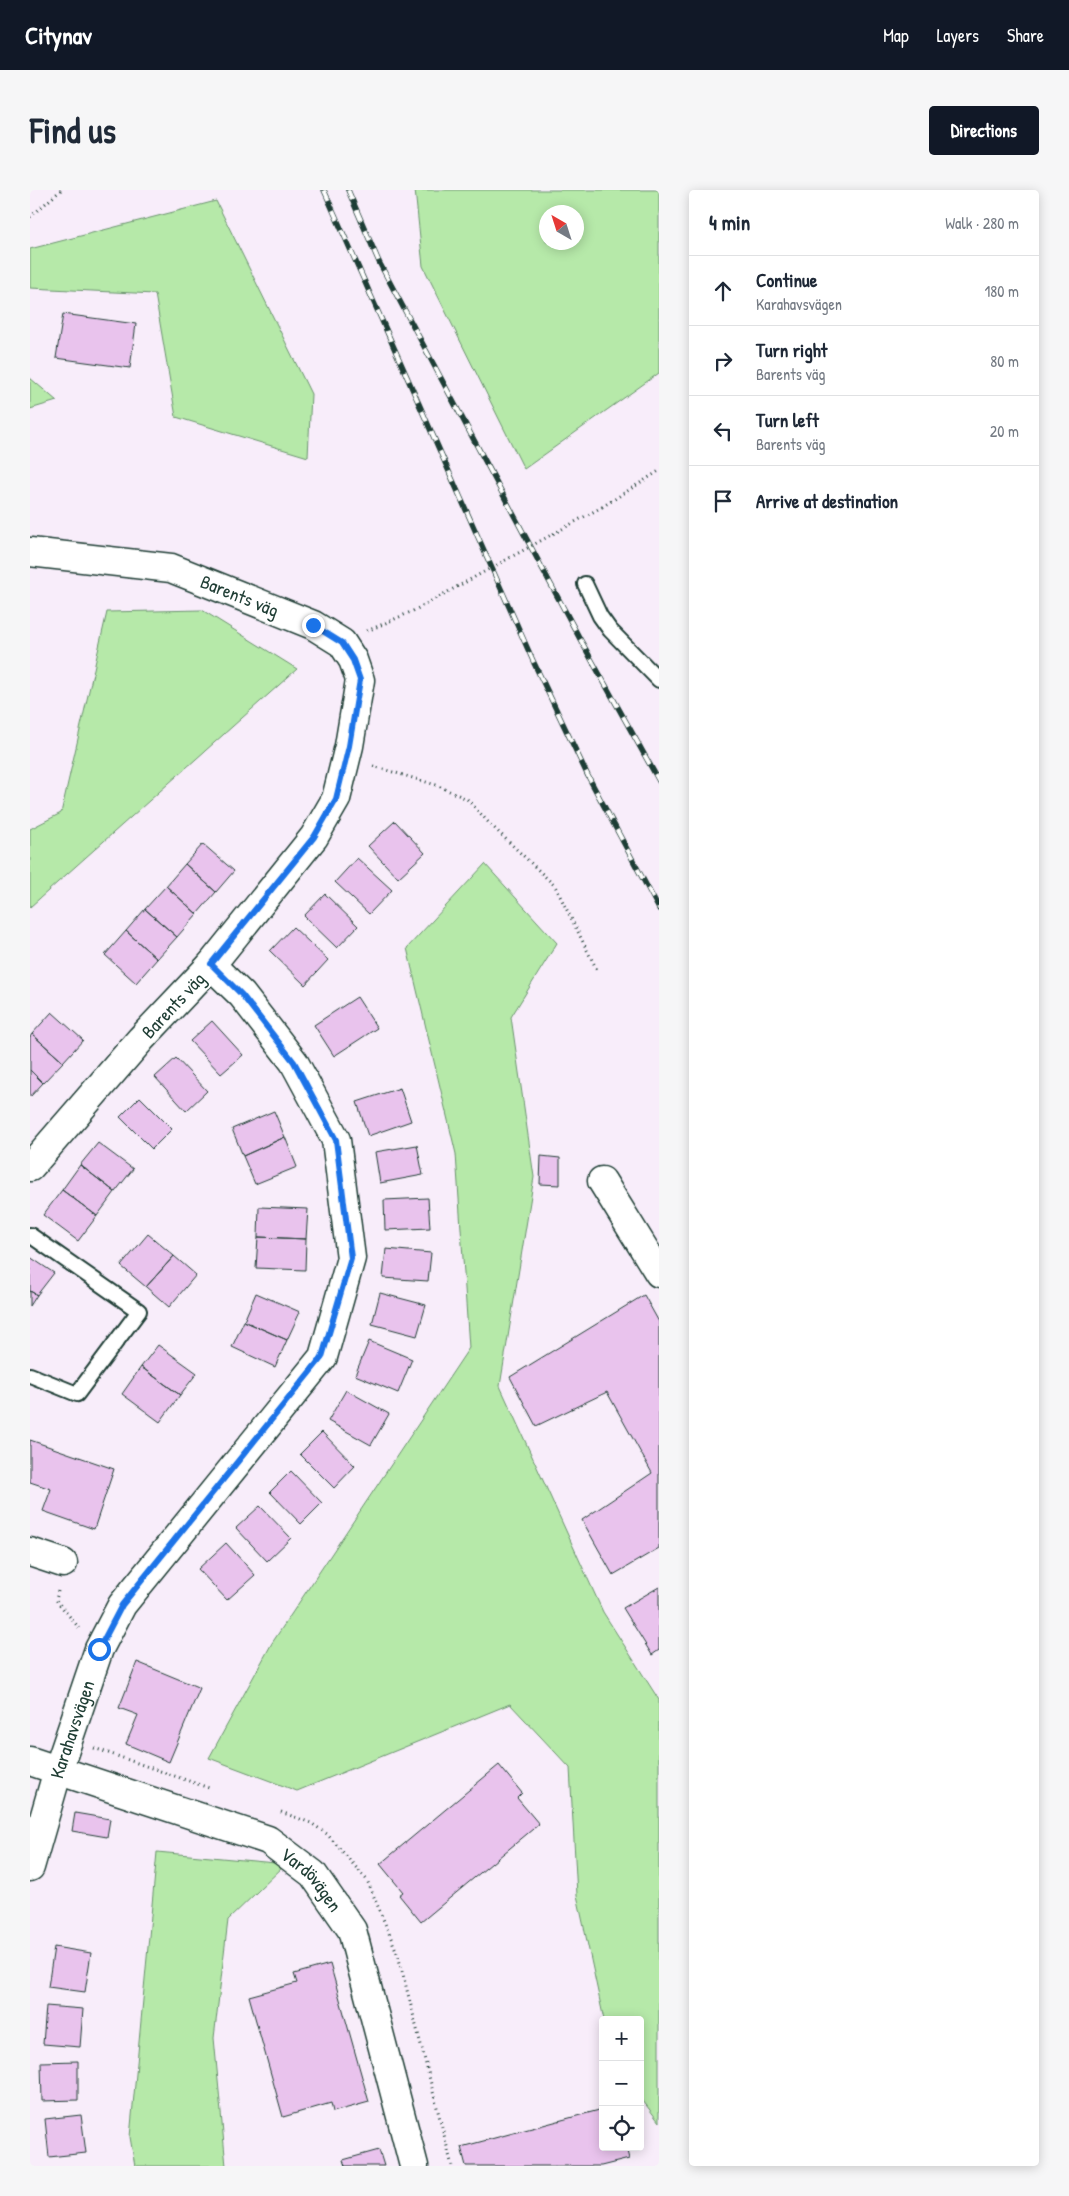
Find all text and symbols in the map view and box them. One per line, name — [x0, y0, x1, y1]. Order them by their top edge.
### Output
text: Citynav — [25, 19, 92, 51]
text: Map — [883, 23, 909, 48]
text: Layers — [937, 23, 979, 48]
text: Share — [1007, 23, 1044, 48]
button: Directions — [929, 106, 1039, 155]
text: Find us — [30, 107, 116, 154]
north arrow — [539, 205, 584, 250]
text: 4 min — [709, 208, 750, 237]
text: Walk · 280 m — [945, 212, 1019, 234]
text: Continue — [756, 267, 817, 293]
icon: ahead — [709, 277, 737, 305]
text: 180 m — [985, 280, 1019, 302]
text: Karahavsvägen — [756, 293, 842, 315]
text: Turn right — [756, 337, 827, 363]
icon: right — [709, 347, 737, 375]
text: 80 m — [990, 350, 1019, 372]
text: Barents väg — [756, 363, 825, 385]
text: Turn left — [756, 407, 819, 433]
icon: left — [709, 417, 737, 445]
text: 20 m — [990, 420, 1019, 442]
text: Barents väg — [756, 433, 825, 455]
icon: arrive — [709, 487, 737, 515]
text: Arrive at destination — [756, 488, 898, 514]
street label: Barents väg — [197, 568, 283, 623]
route end — [302, 614, 325, 637]
street label: Barents väg — [135, 966, 211, 1044]
route start — [88, 1638, 111, 1661]
street label: Karahavsvägen — [43, 1677, 101, 1781]
street label: Vardövägen — [275, 1841, 348, 1917]
map controls — [599, 2016, 644, 2151]
button: + — [599, 2016, 644, 2061]
button: − — [599, 2061, 644, 2106]
button: locate — [599, 2106, 644, 2151]

